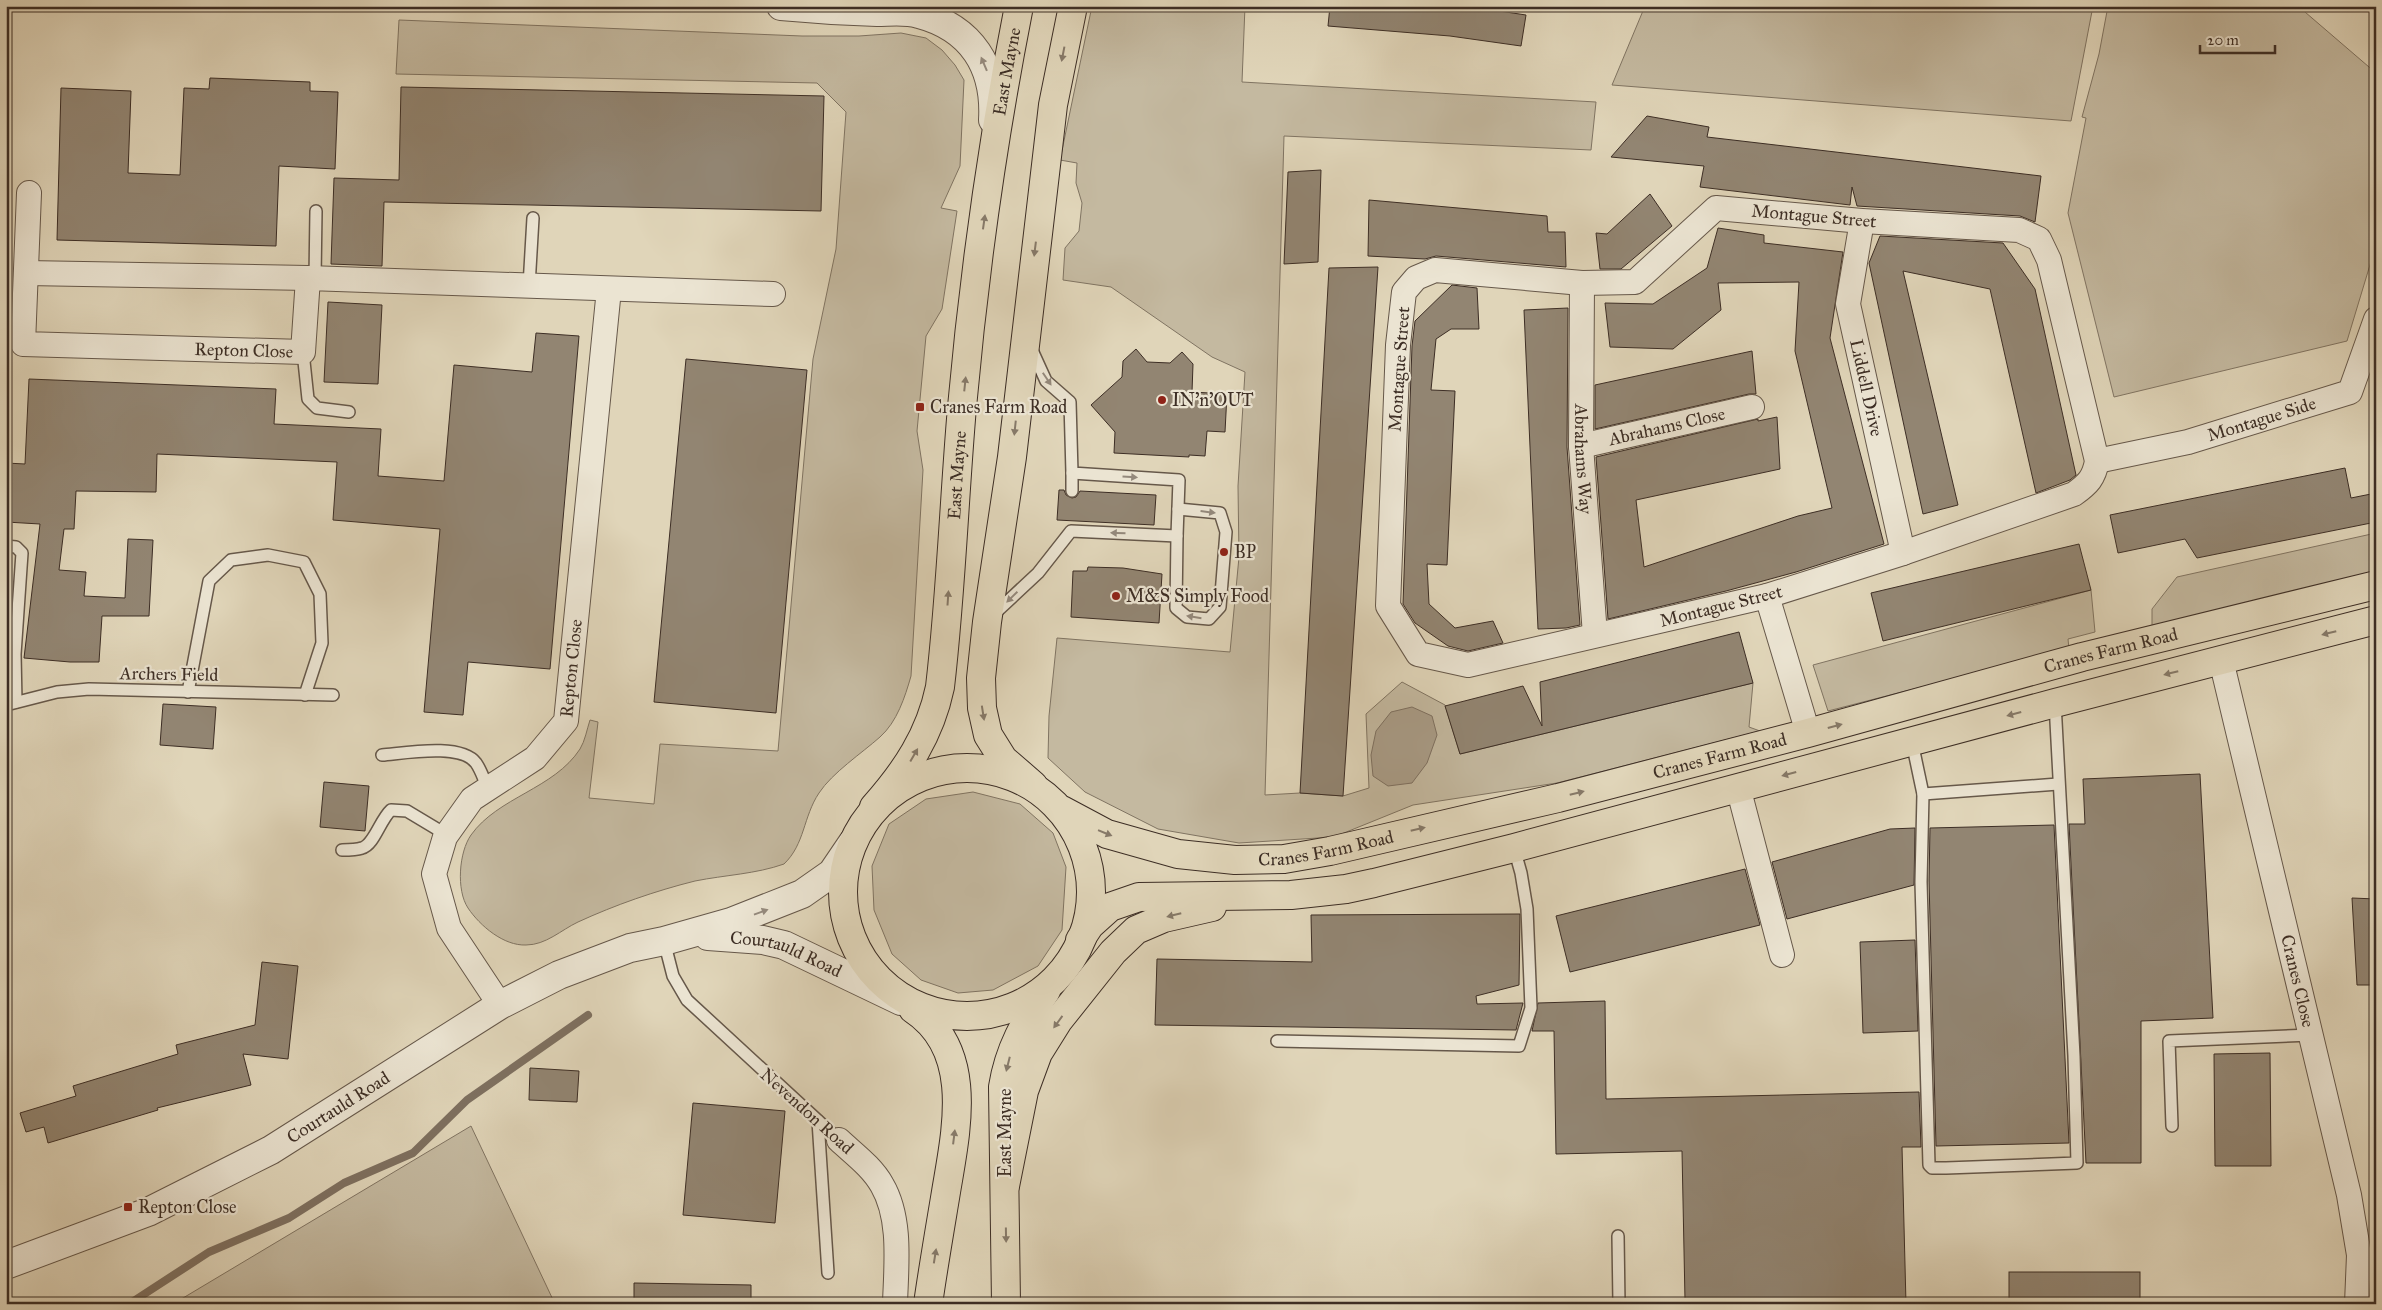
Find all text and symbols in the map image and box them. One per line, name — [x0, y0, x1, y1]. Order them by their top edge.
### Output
scale bar — [2200, 22, 2274, 54]
street label: East Mayne — [988, 26, 1026, 117]
text: 20 m — [2207, 31, 2239, 49]
one-way arrow — [1059, 46, 1067, 62]
one-way arrow — [980, 56, 988, 71]
street label: Montague Street — [1750, 200, 1878, 233]
one-way arrow — [980, 214, 988, 230]
one-way arrow — [1031, 242, 1039, 258]
street label: Montague Street — [1384, 305, 1415, 432]
street label: Liddell Drive — [1845, 337, 1888, 439]
street label: Repton Close — [194, 338, 293, 363]
one-way arrow — [1042, 372, 1051, 386]
one-way arrow — [961, 375, 969, 391]
place label: IN'n'OUT — [1172, 389, 1254, 411]
street label: Montague Side — [2205, 392, 2319, 446]
marker: IN'n'OUT — [1156, 394, 1168, 406]
place label: Cranes Farm Road — [930, 396, 1067, 418]
marker: Cranes Farm Road — [914, 401, 926, 413]
street label: Abrahams Way — [1570, 403, 1597, 515]
street label: Abrahams Close — [1605, 403, 1727, 451]
one-way arrow — [1011, 421, 1019, 437]
street label: East Mayne — [943, 430, 971, 520]
one-way arrow — [1123, 473, 1139, 481]
one-way arrow — [1201, 508, 1217, 516]
one-way arrow — [1110, 529, 1126, 537]
place label: BP — [1234, 541, 1256, 563]
marker: BP — [1218, 546, 1230, 558]
street label: Montague Street — [1657, 580, 1785, 633]
place label: M&S Simply Food — [1126, 585, 1269, 607]
one-way arrow — [944, 590, 952, 606]
marker: M&S Simply Food — [1110, 590, 1122, 602]
one-way arrow — [1007, 591, 1019, 603]
one-way arrow — [1185, 613, 1201, 621]
street label: Repton Close — [555, 618, 587, 719]
street label: Cranes Farm Road — [2041, 623, 2180, 678]
one-way arrow — [2321, 629, 2336, 637]
street label: Archers Field — [118, 662, 219, 686]
one-way arrow — [2164, 669, 2179, 677]
one-way arrow — [979, 705, 987, 721]
one-way arrow — [2006, 710, 2021, 718]
one-way arrow — [1828, 721, 1843, 729]
street label: Cranes Farm Road — [1650, 728, 1789, 784]
one-way arrow — [910, 747, 918, 762]
one-way arrow — [1782, 770, 1797, 778]
one-way arrow — [1569, 789, 1584, 797]
one-way arrow — [1411, 825, 1426, 833]
street label: Cranes Farm Road — [1258, 826, 1396, 871]
one-way arrow — [1098, 829, 1113, 837]
one-way arrow — [753, 907, 768, 915]
one-way arrow — [1167, 911, 1182, 919]
street label: Courtauld Road — [729, 927, 846, 982]
street label: Cranes Close — [2276, 932, 2320, 1030]
one-way arrow — [1053, 1015, 1063, 1029]
one-way arrow — [1004, 1057, 1012, 1072]
street label: Nevendon Road — [756, 1063, 858, 1159]
street label: Courtauld Road — [283, 1067, 394, 1148]
street label: East Mayne — [994, 1089, 1016, 1177]
one-way arrow — [951, 1129, 959, 1145]
place label: Repton Close — [138, 1196, 237, 1218]
marker: Repton Close — [122, 1201, 134, 1213]
one-way arrow — [1002, 1227, 1010, 1243]
one-way arrow — [932, 1247, 940, 1263]

